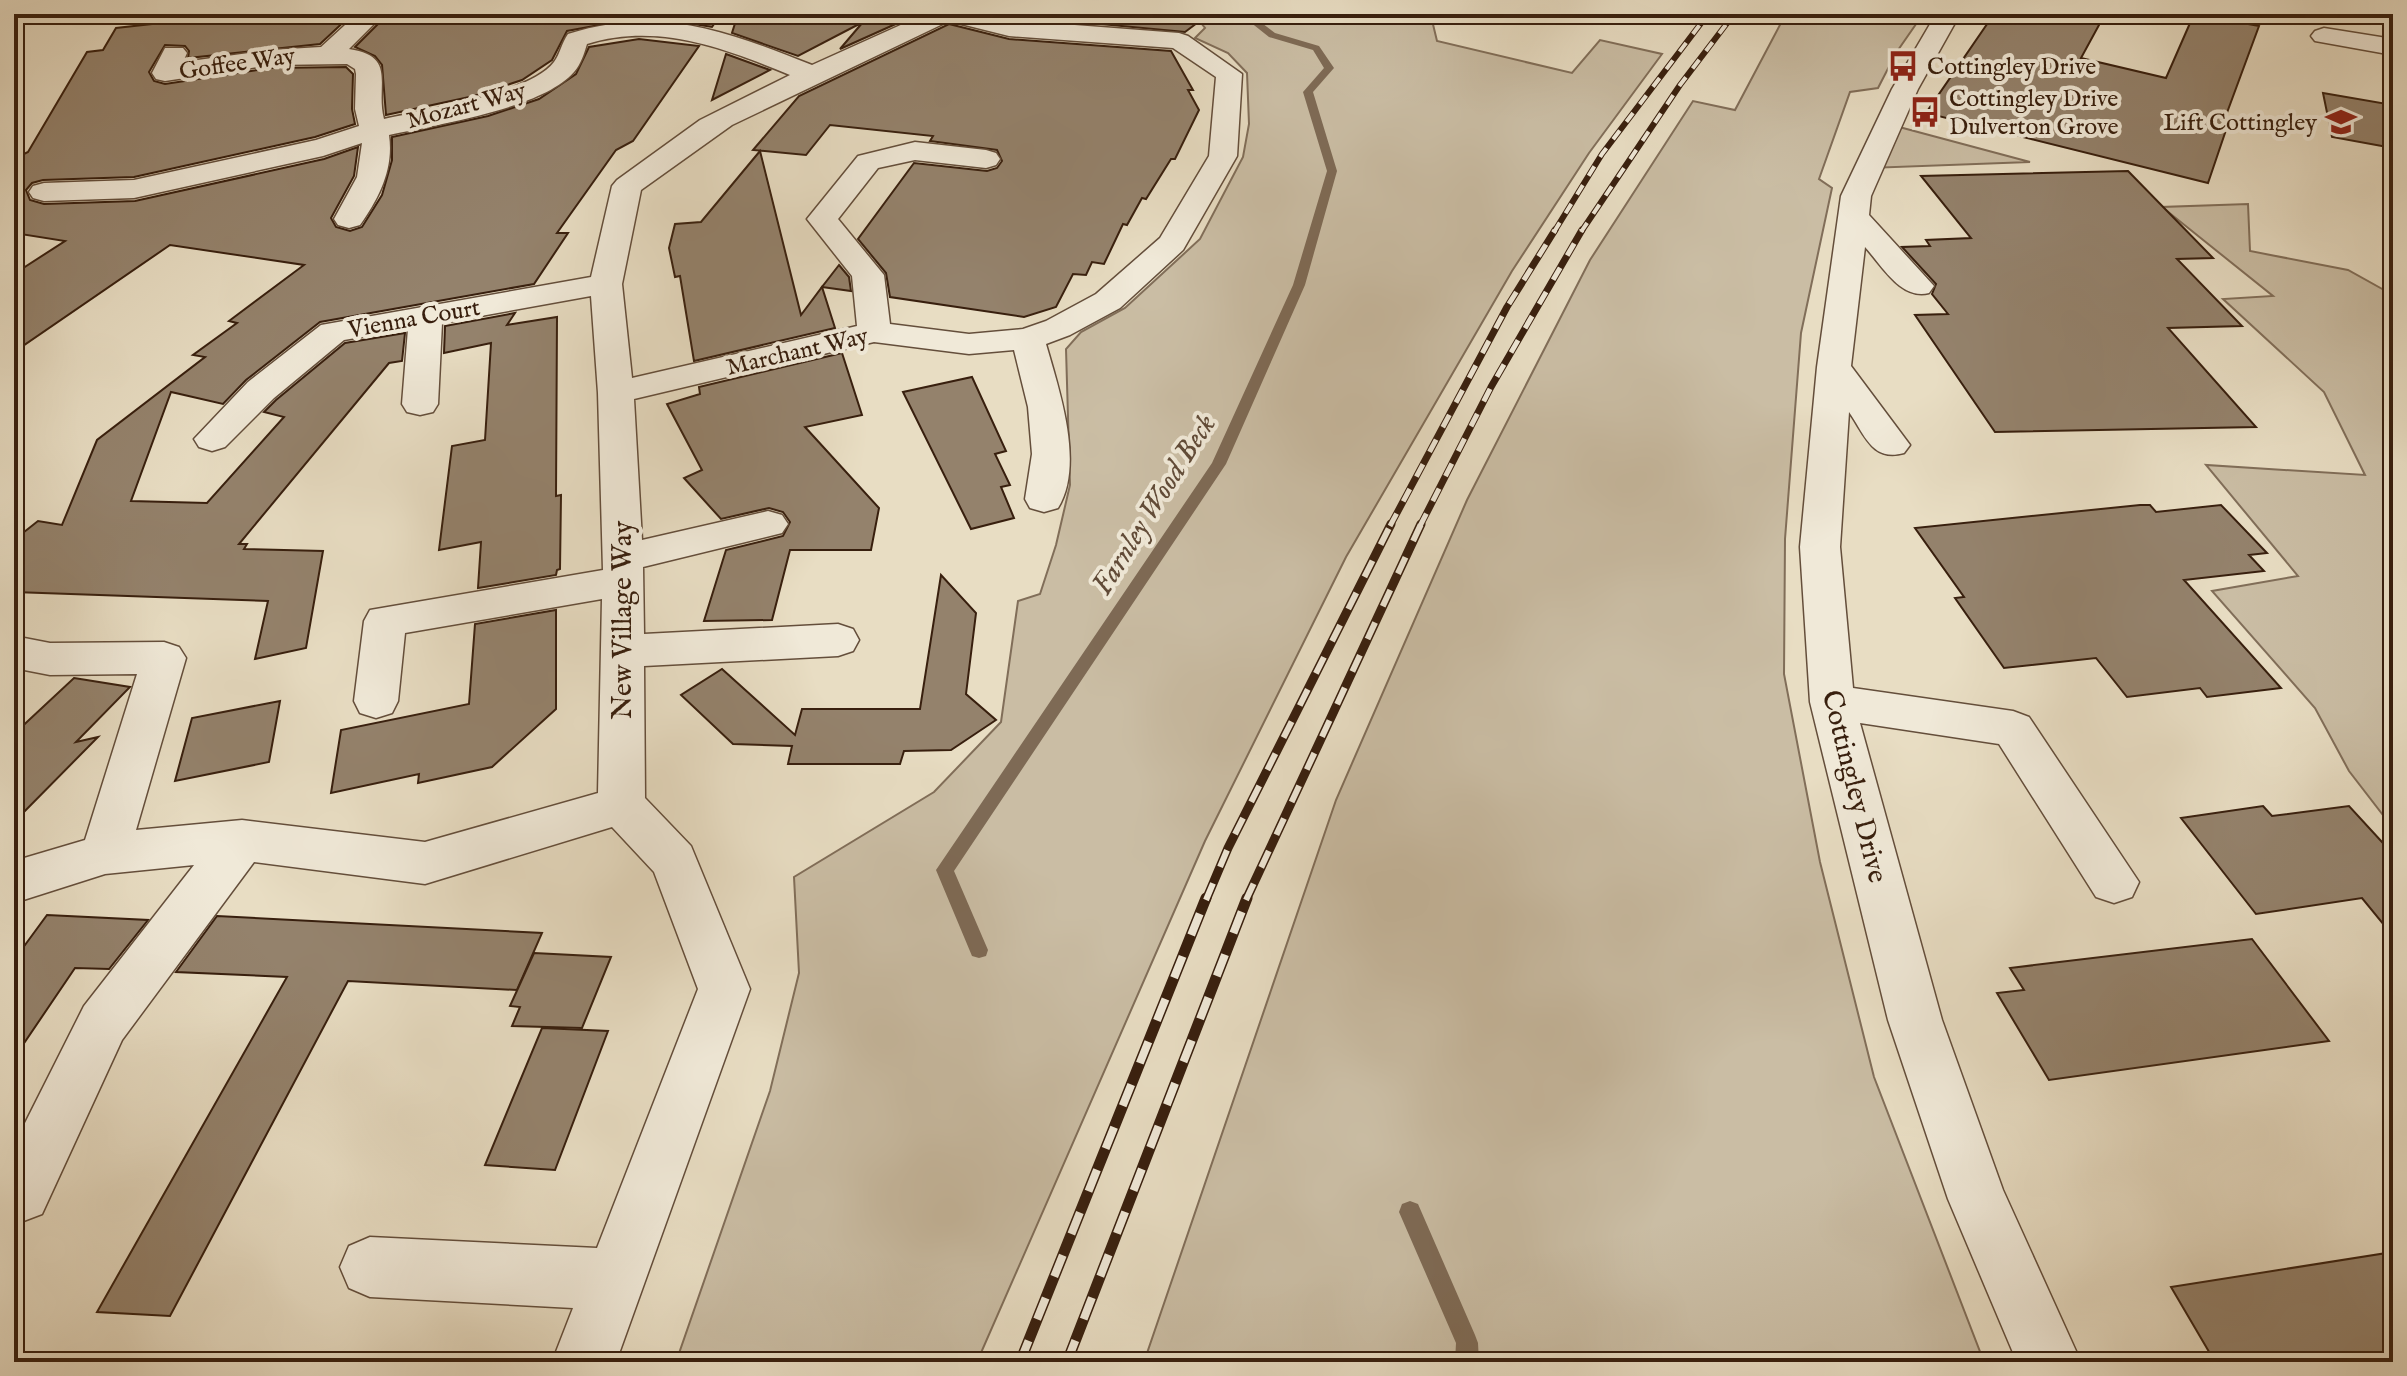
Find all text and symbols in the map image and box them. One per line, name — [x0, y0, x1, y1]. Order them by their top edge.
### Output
street label: Goffee Way — [177, 41, 297, 88]
bus stop icon: Cottingley Drive — [1886, 49, 1920, 83]
place label: Cottingley Drive — [1927, 52, 2096, 83]
street label: Mozart Way — [403, 76, 530, 137]
place label: Cottingley Drive Dulverton Grove — [1949, 84, 2119, 143]
bus stop icon: Cottingley Drive Dulverton Grove — [1908, 95, 1942, 129]
school or university icon: Lift Cottingley — [2324, 105, 2358, 139]
place label: Lift Cottingley — [2163, 108, 2317, 139]
street label: Vienna Court — [345, 293, 483, 347]
street label: Marchant Way — [723, 321, 872, 384]
water label: Farnley Wood Beck — [1084, 408, 1225, 602]
street label: New Village Way — [606, 520, 641, 719]
street label: Cottingley Drive — [1813, 687, 1894, 887]

